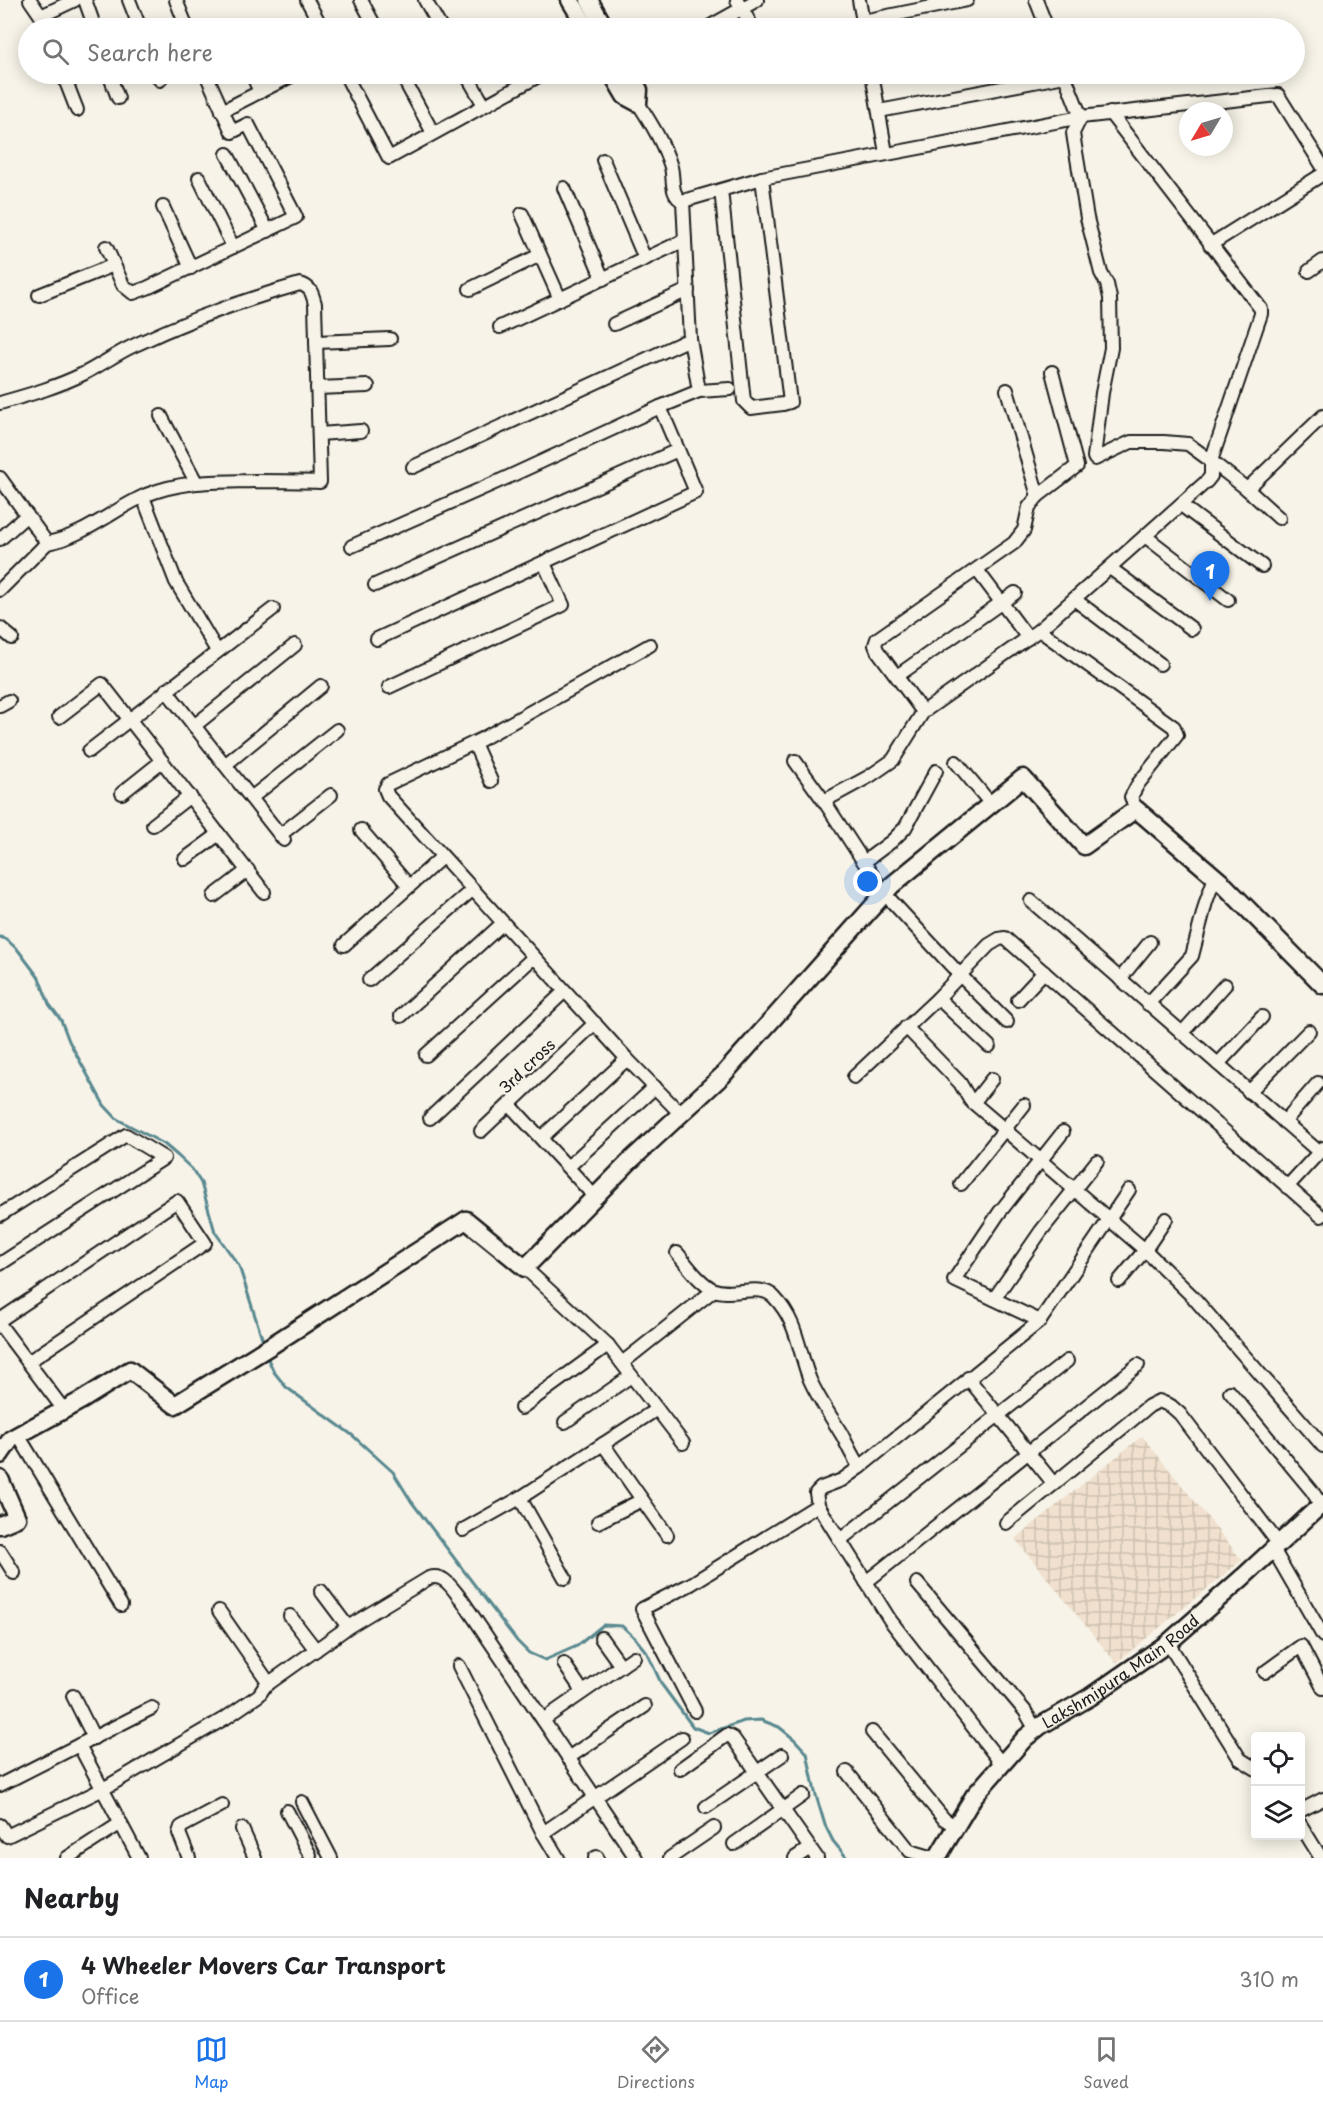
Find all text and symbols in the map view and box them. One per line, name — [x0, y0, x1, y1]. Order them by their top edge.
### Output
search box — [18, 18, 1305, 84]
icon: search — [39, 35, 72, 68]
text: Search here — [87, 35, 213, 68]
north arrow — [1179, 102, 1233, 156]
pin: 1 — [1190, 552, 1230, 601]
your location — [853, 867, 882, 896]
street label: 3rd cross — [493, 1032, 560, 1098]
street label: Lakshmipura Main Road — [1037, 1608, 1204, 1734]
map controls — [1251, 1732, 1305, 1840]
button: locate — [1251, 1732, 1305, 1786]
button: layers — [1251, 1786, 1305, 1840]
text: Nearby — [24, 1878, 119, 1917]
text: 4 Wheeler Movers Car Transport — [81, 1948, 446, 1981]
text: 1 — [39, 1964, 48, 1994]
text: 310 m — [1239, 1964, 1299, 1994]
text: Office — [81, 1981, 139, 2011]
tab: Map — [194, 2033, 228, 2093]
tab: Directions — [617, 2033, 695, 2093]
tab: Saved — [1083, 2033, 1129, 2093]

